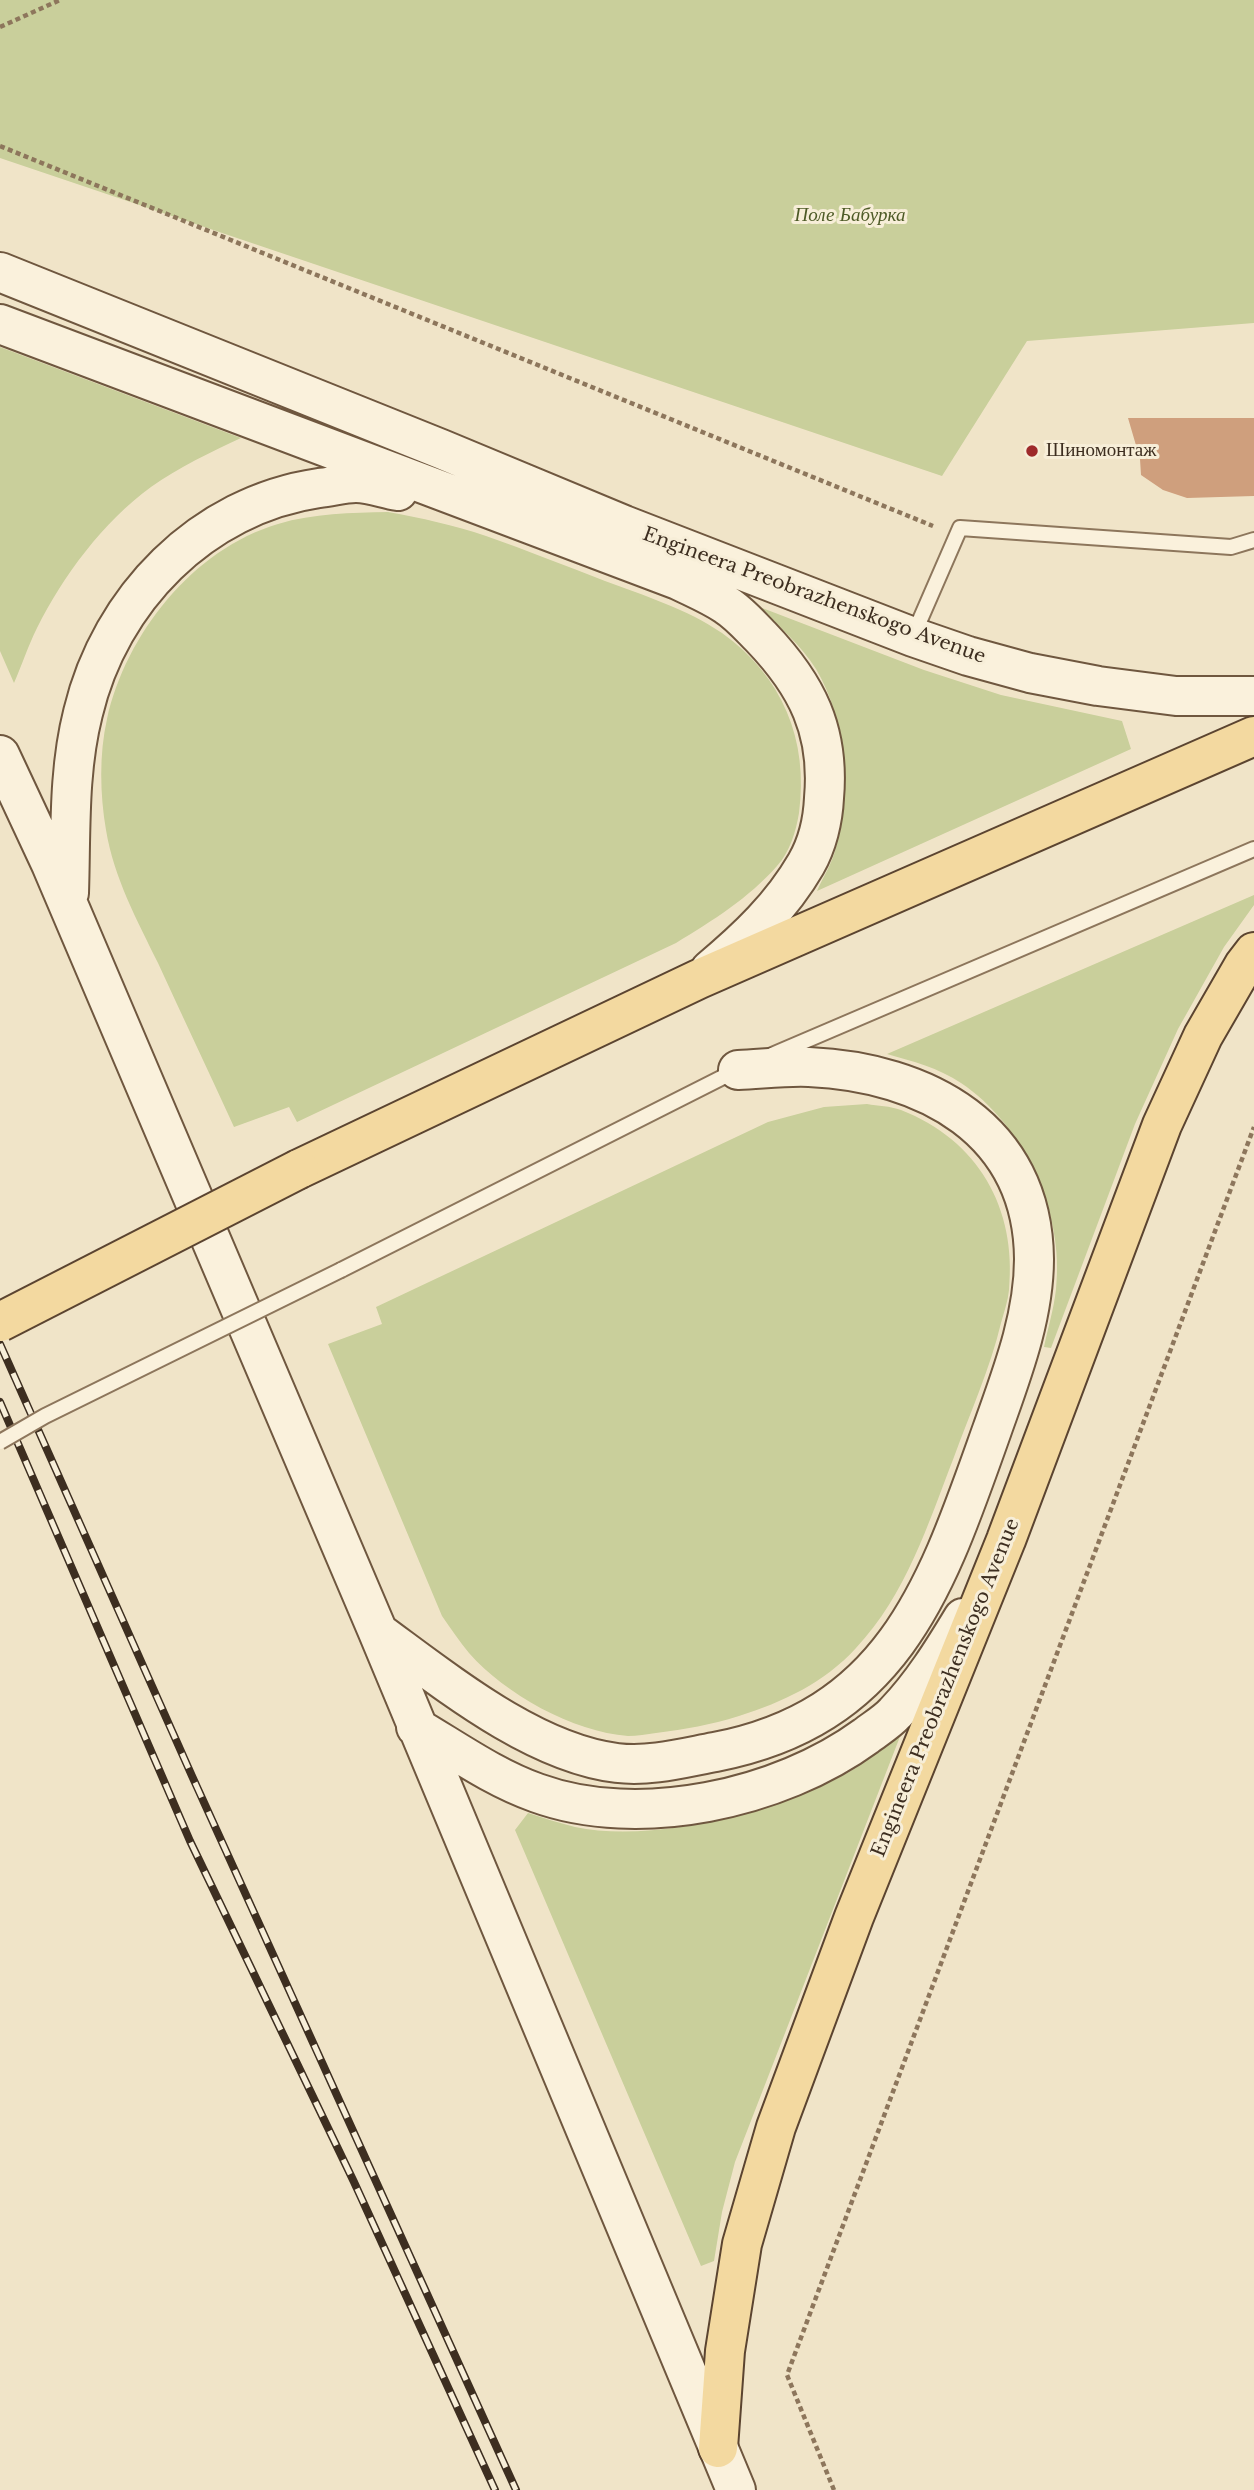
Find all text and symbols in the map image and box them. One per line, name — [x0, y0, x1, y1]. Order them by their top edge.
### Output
park label: Поле Бабурка — [795, 205, 905, 227]
place label: Шиномонтаж — [1046, 440, 1156, 462]
marker: Шиномонтаж — [1024, 443, 1040, 459]
street label: Engineera Preobrazhenskogo Avenue — [639, 523, 989, 669]
street label: Engineera Preobrazhenskogo Avenue — [867, 1515, 1025, 1861]

